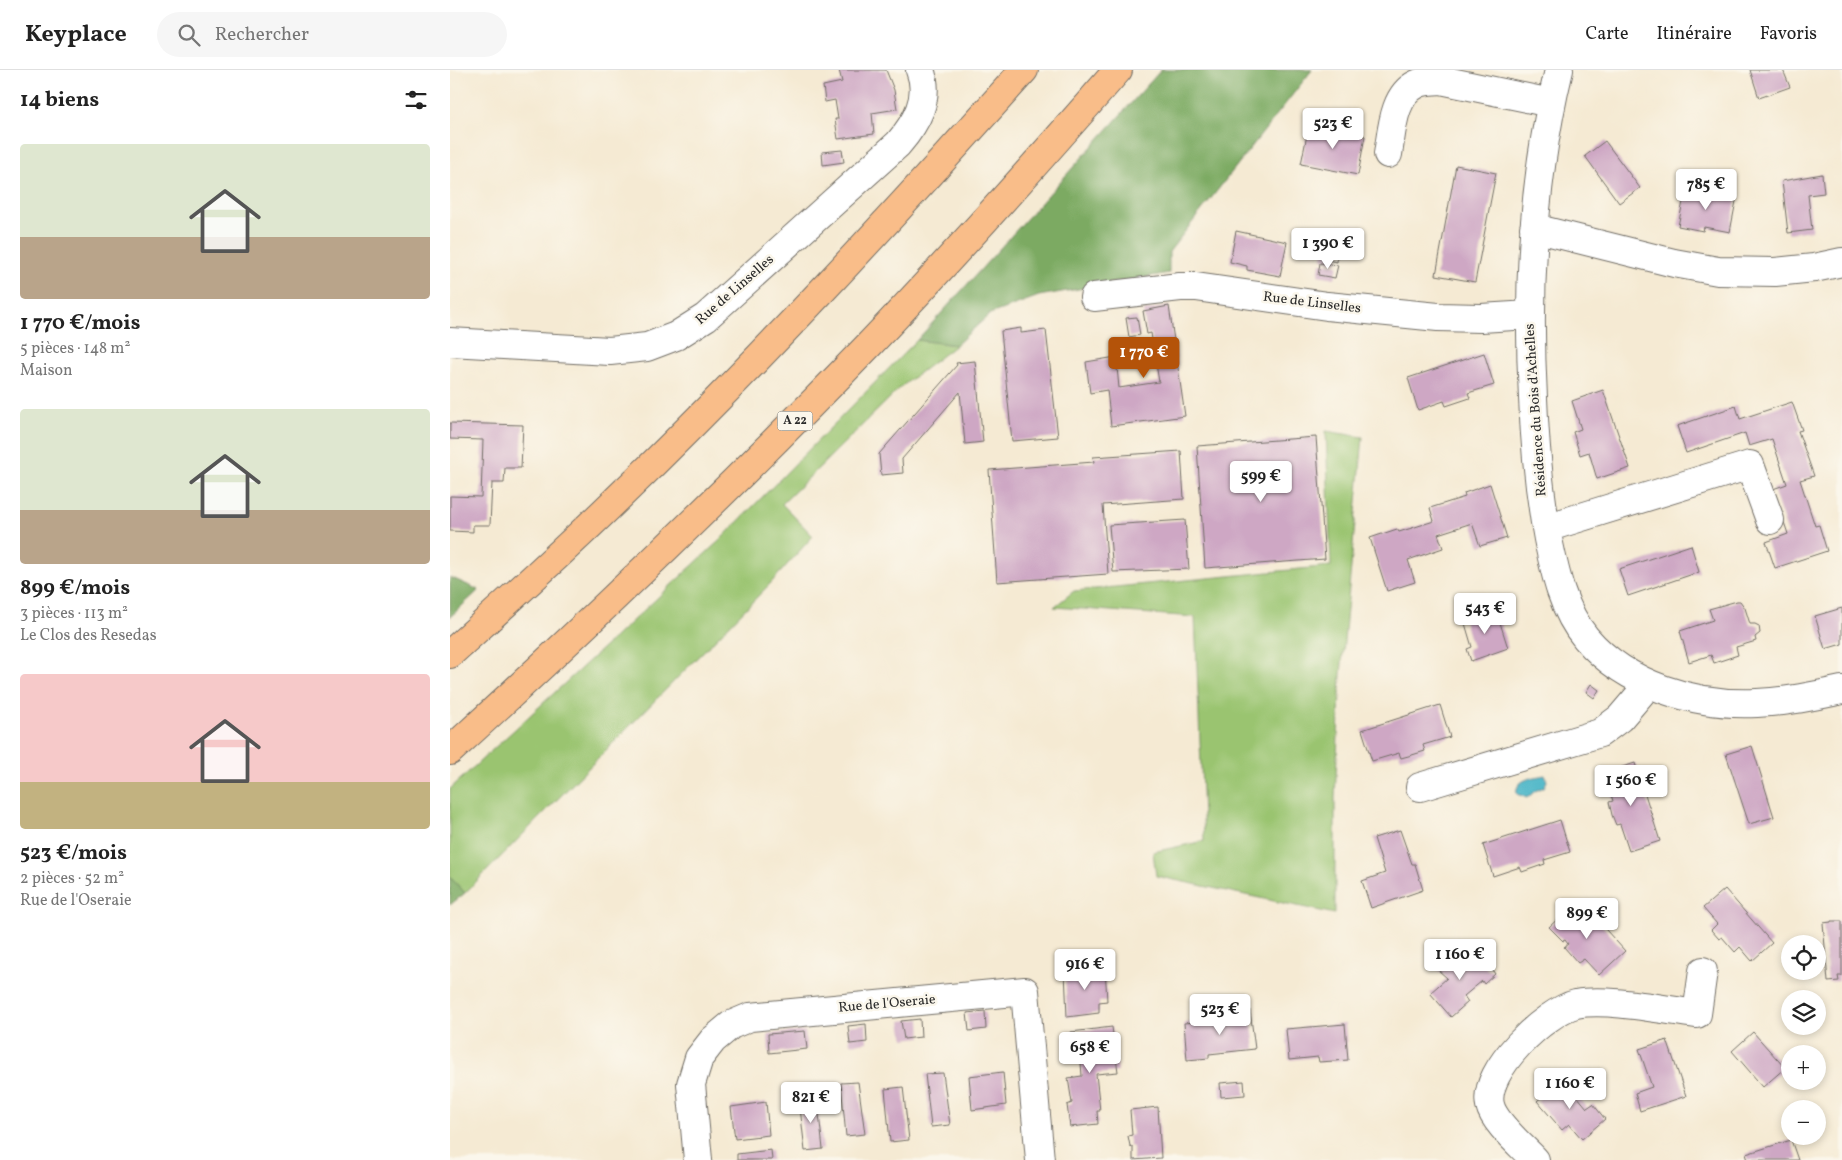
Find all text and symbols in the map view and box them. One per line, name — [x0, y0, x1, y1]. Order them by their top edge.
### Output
search box — [157, 12, 507, 57]
text: Keyplace — [25, 18, 127, 52]
icon: search — [175, 21, 203, 49]
text: Rechercher — [215, 22, 309, 48]
text: Carte — [1585, 22, 1628, 47]
text: Itinéraire — [1656, 22, 1732, 47]
text: Favoris — [1760, 22, 1817, 47]
text: 14 biens — [20, 86, 99, 115]
icon: filters — [402, 86, 430, 114]
pin: 523 € — [1298, 108, 1368, 150]
text: 523 € — [1314, 113, 1352, 135]
pin: 785 € — [1671, 168, 1741, 211]
text: 785 € — [1687, 174, 1725, 196]
icon: home — [180, 176, 270, 266]
pin: 1 390 € — [1282, 228, 1374, 270]
text: 1 390 € — [1302, 233, 1354, 255]
street label: Rue de Linselles — [692, 251, 778, 329]
street label: Rue de Linselles — [1262, 288, 1362, 318]
text: 1 770 €/mois — [20, 309, 140, 338]
street label: Résidence du Bois d'Achelles — [1520, 323, 1552, 497]
pin: 1 770 € — [1098, 336, 1190, 379]
text: 5 pièces · 148 m² — [20, 338, 130, 360]
text: 1 770 € — [1119, 342, 1169, 364]
text: Maison — [20, 360, 73, 382]
road number: A 22 — [778, 412, 812, 431]
icon: home — [180, 441, 270, 531]
pin: 599 € — [1226, 460, 1296, 503]
text: 599 € — [1241, 466, 1281, 488]
text: 899 €/mois — [20, 574, 130, 603]
pin: 543 € — [1450, 592, 1520, 635]
text: 543 € — [1465, 598, 1505, 620]
text: 3 pièces · 113 m² — [20, 603, 128, 625]
text: Le Clos des Resedas — [20, 625, 157, 647]
icon: home — [180, 706, 270, 796]
pin: 1 560 € — [1585, 764, 1677, 807]
text: 1 560 € — [1606, 770, 1656, 792]
text: 523 €/mois — [20, 839, 127, 868]
text: 2 pièces · 52 m² — [20, 868, 124, 890]
text: Rue de l'Oseraie — [20, 890, 132, 912]
pin: 899 € — [1552, 898, 1622, 940]
text: 899 € — [1566, 903, 1608, 925]
map controls — [1781, 935, 1826, 1145]
button: locate — [1781, 935, 1826, 980]
pin: 1 160 € — [1414, 938, 1506, 981]
text: 1 160 € — [1435, 944, 1485, 966]
pin: 916 € — [1050, 948, 1120, 991]
text: 916 € — [1065, 954, 1105, 976]
street label: Rue de l'Oseraie — [838, 990, 937, 1018]
button: layers — [1781, 990, 1826, 1035]
pin: 523 € — [1185, 994, 1255, 1036]
text: 523 € — [1201, 999, 1239, 1021]
pin: 658 € — [1055, 1032, 1125, 1074]
text: 658 € — [1070, 1037, 1110, 1059]
button: + — [1781, 1045, 1826, 1090]
pin: 1 160 € — [1524, 1068, 1616, 1110]
text: 1 160 € — [1545, 1073, 1595, 1095]
pin: 821 € — [776, 1082, 846, 1124]
text: 821 € — [792, 1087, 830, 1109]
button: − — [1781, 1100, 1826, 1145]

